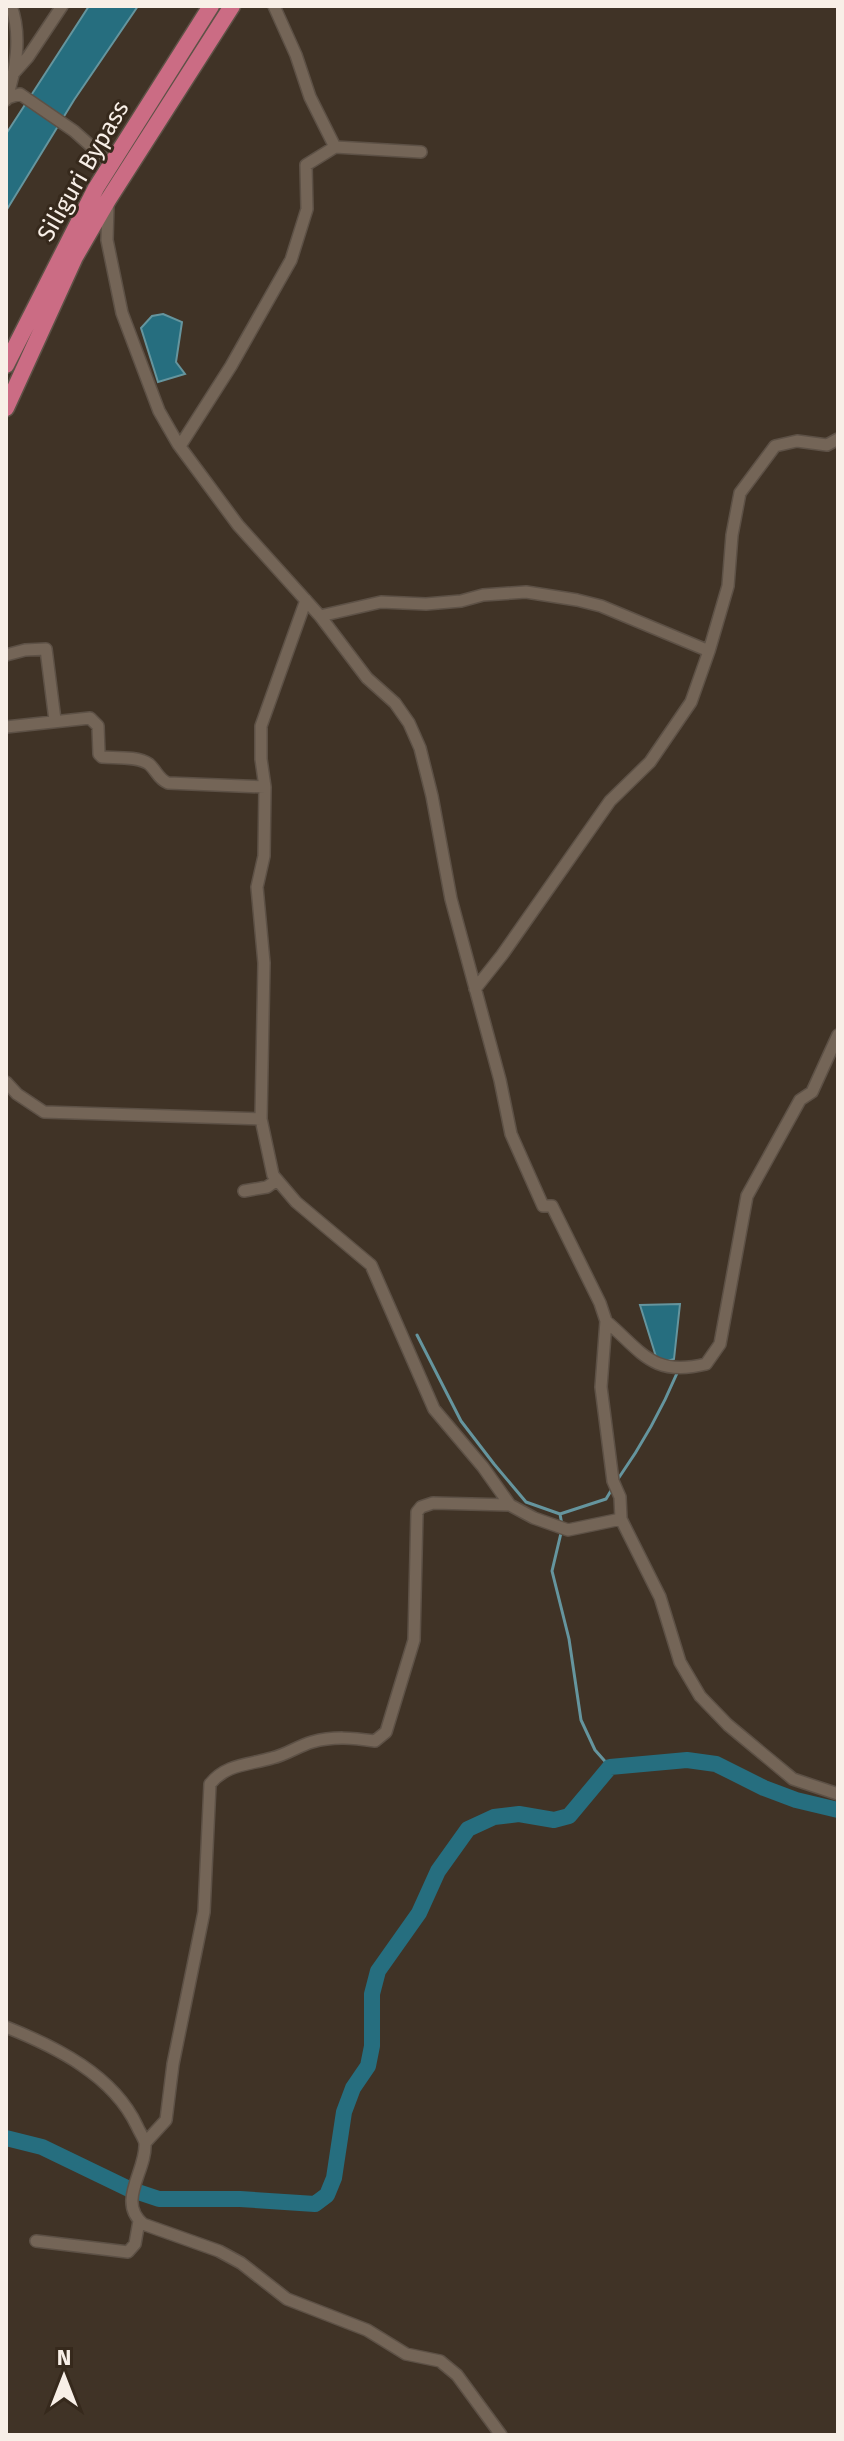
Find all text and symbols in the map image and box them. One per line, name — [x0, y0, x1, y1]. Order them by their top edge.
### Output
street label: Siliguri Bypass — [31, 96, 135, 246]
north arrow — [24, 2337, 104, 2417]
text: N — [57, 2344, 71, 2371]

